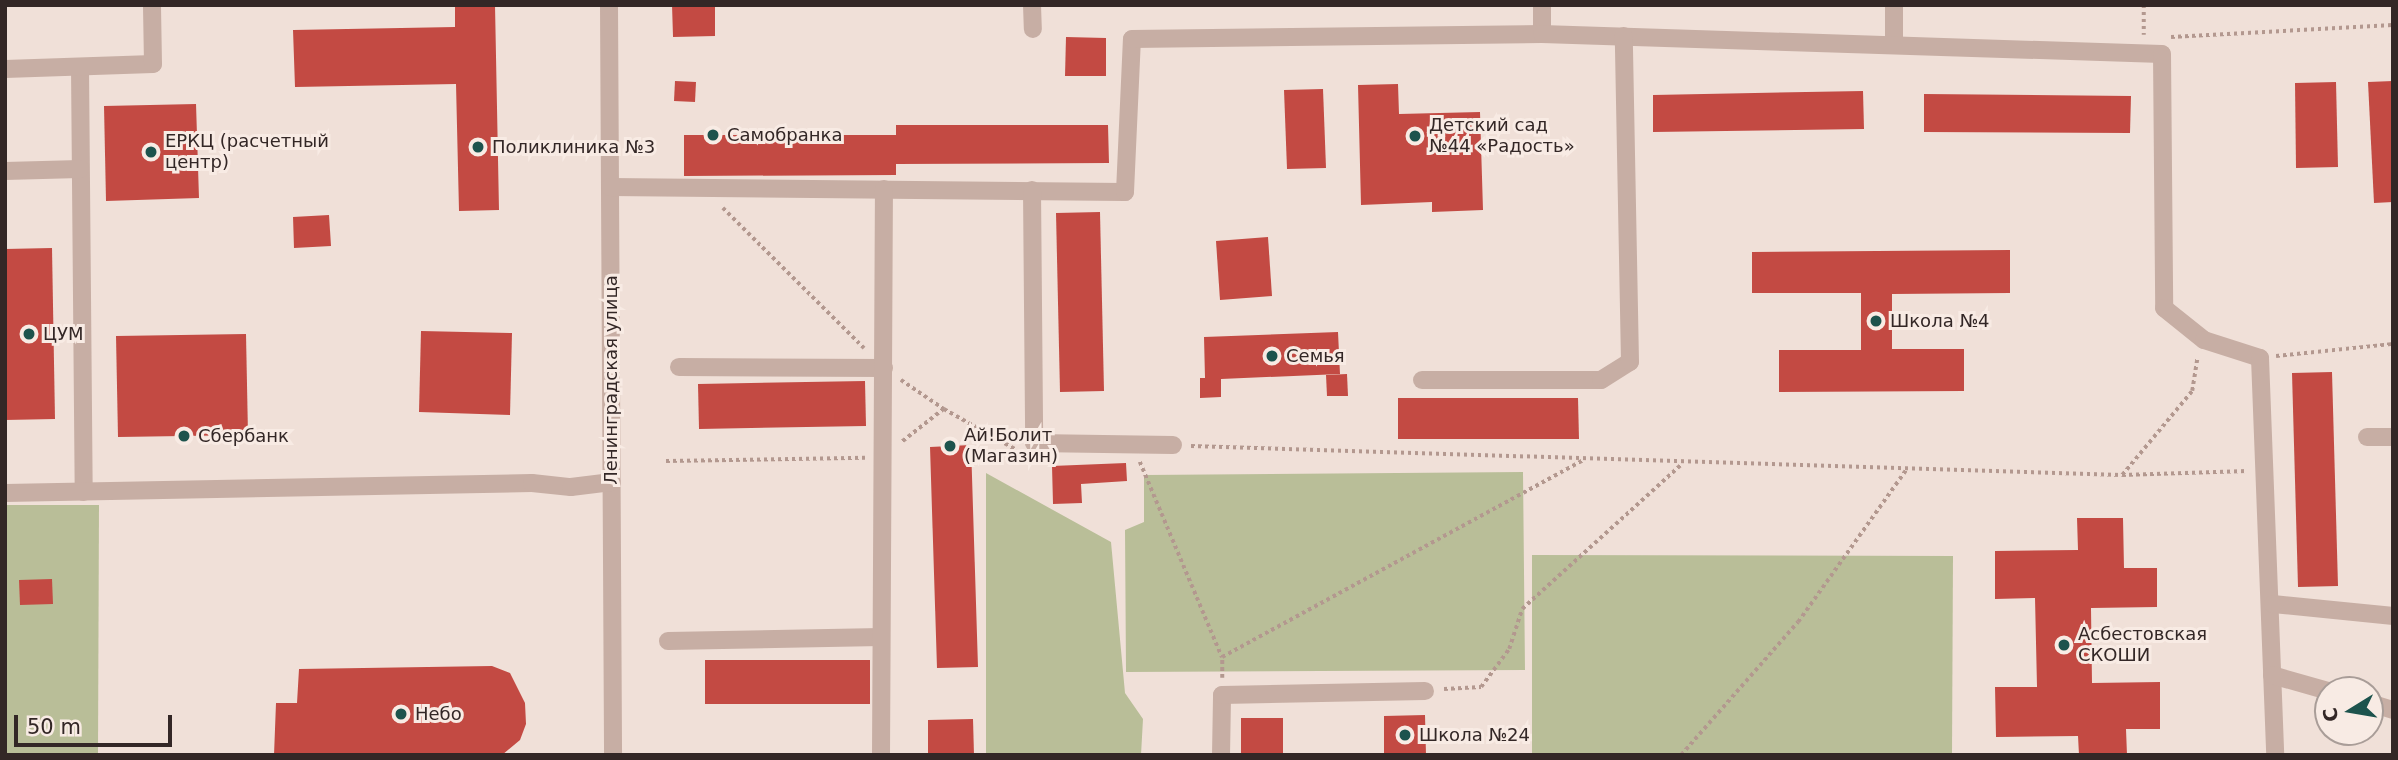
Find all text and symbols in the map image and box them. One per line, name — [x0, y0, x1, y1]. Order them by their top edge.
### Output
place label: Детский сад №44 «Радость» — [1429, 115, 1575, 158]
place label: Самобранка — [727, 124, 842, 146]
marker: Самобранка — [705, 127, 721, 143]
marker: Детский сад №44 «Радость» — [1407, 128, 1423, 144]
place label: ЕРКЦ (расчетный центр) — [165, 131, 329, 174]
place label: Поликлиника №3 — [492, 136, 655, 158]
marker: Поликлиника №3 — [470, 139, 486, 155]
marker: ЕРКЦ (расчетный центр) — [143, 144, 159, 160]
street label: Ленинградская улица — [600, 275, 622, 485]
place label: Школа №4 — [1890, 310, 1990, 332]
marker: Школа №4 — [1868, 313, 1884, 329]
place label: ЦУМ — [43, 323, 83, 345]
marker: ЦУМ — [21, 326, 37, 342]
place label: Семья — [1286, 345, 1345, 367]
marker: Семья — [1264, 348, 1280, 364]
place label: Сбербанк — [198, 425, 289, 447]
place label: Ай!Болит (Магазин) — [964, 425, 1058, 467]
marker: Сбербанк — [176, 428, 192, 444]
marker: Ай!Болит (Магазин) — [942, 438, 958, 454]
place label: Асбестовская СКОШИ — [2078, 624, 2207, 666]
marker: Асбестовская СКОШИ — [2056, 637, 2072, 653]
north arrow — [2314, 676, 2384, 746]
scale bar — [18, 700, 175, 744]
place label: Небо — [415, 703, 462, 725]
marker: Небо — [393, 706, 409, 722]
text: С — [2318, 706, 2342, 724]
text: 50 m — [27, 715, 81, 739]
place label: Школа №24 — [1419, 724, 1530, 746]
marker: Школа №24 — [1397, 727, 1413, 743]

